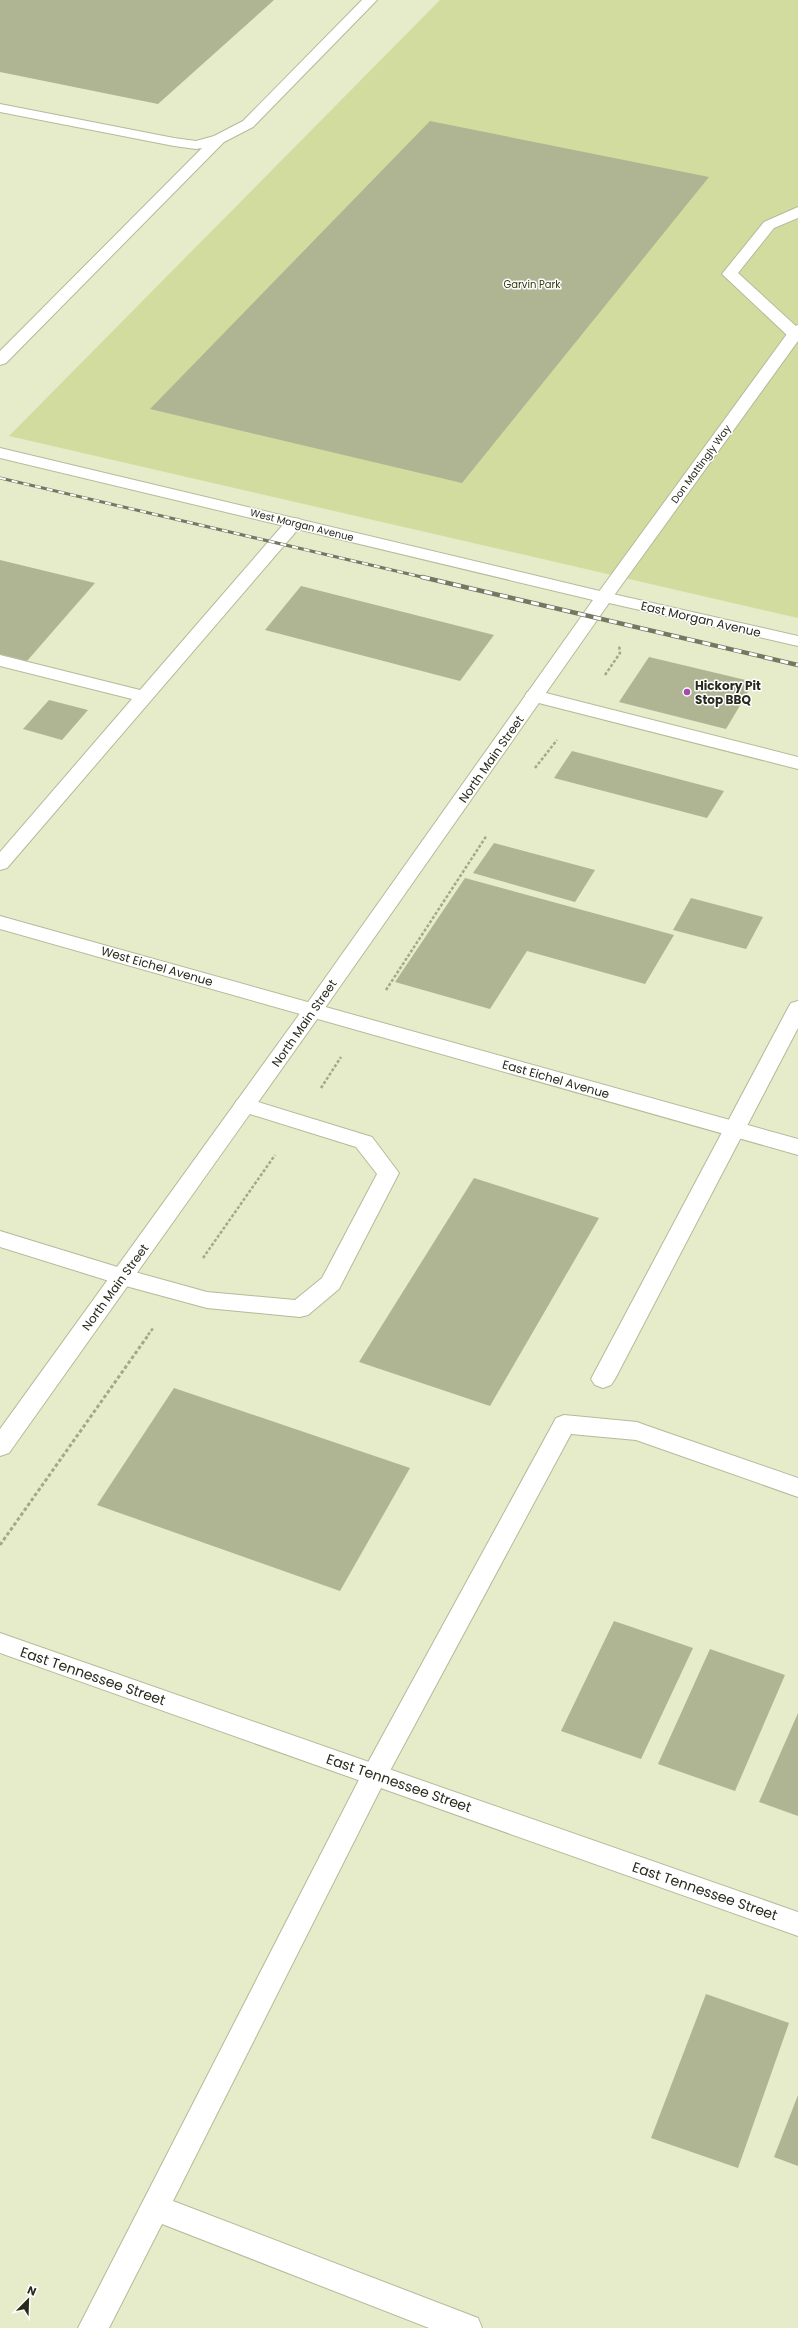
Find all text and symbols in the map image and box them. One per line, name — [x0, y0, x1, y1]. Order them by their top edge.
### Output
park label: Garvin Park — [504, 277, 561, 292]
street label: Don Mattingly Way — [667, 421, 735, 506]
street label: West Morgan Avenue — [249, 505, 355, 545]
street label: East Morgan Avenue — [639, 597, 763, 641]
place label: Hickory Pit Stop BBQ — [695, 677, 761, 708]
marker: Hickory Pit Stop BBQ — [682, 687, 692, 697]
street label: North Main Street — [454, 712, 528, 806]
street label: West Eichel Avenue — [99, 942, 215, 990]
street label: North Main Street — [267, 976, 341, 1070]
street label: East Eichel Avenue — [500, 1056, 612, 1102]
street label: North Main Street — [78, 1240, 152, 1334]
street label: East Tennessee Street — [18, 1642, 168, 1710]
street label: East Tennessee Street — [324, 1749, 474, 1817]
street label: East Tennessee Street — [630, 1857, 780, 1925]
north arrow — [8, 2280, 48, 2320]
text: N — [25, 2282, 39, 2300]

